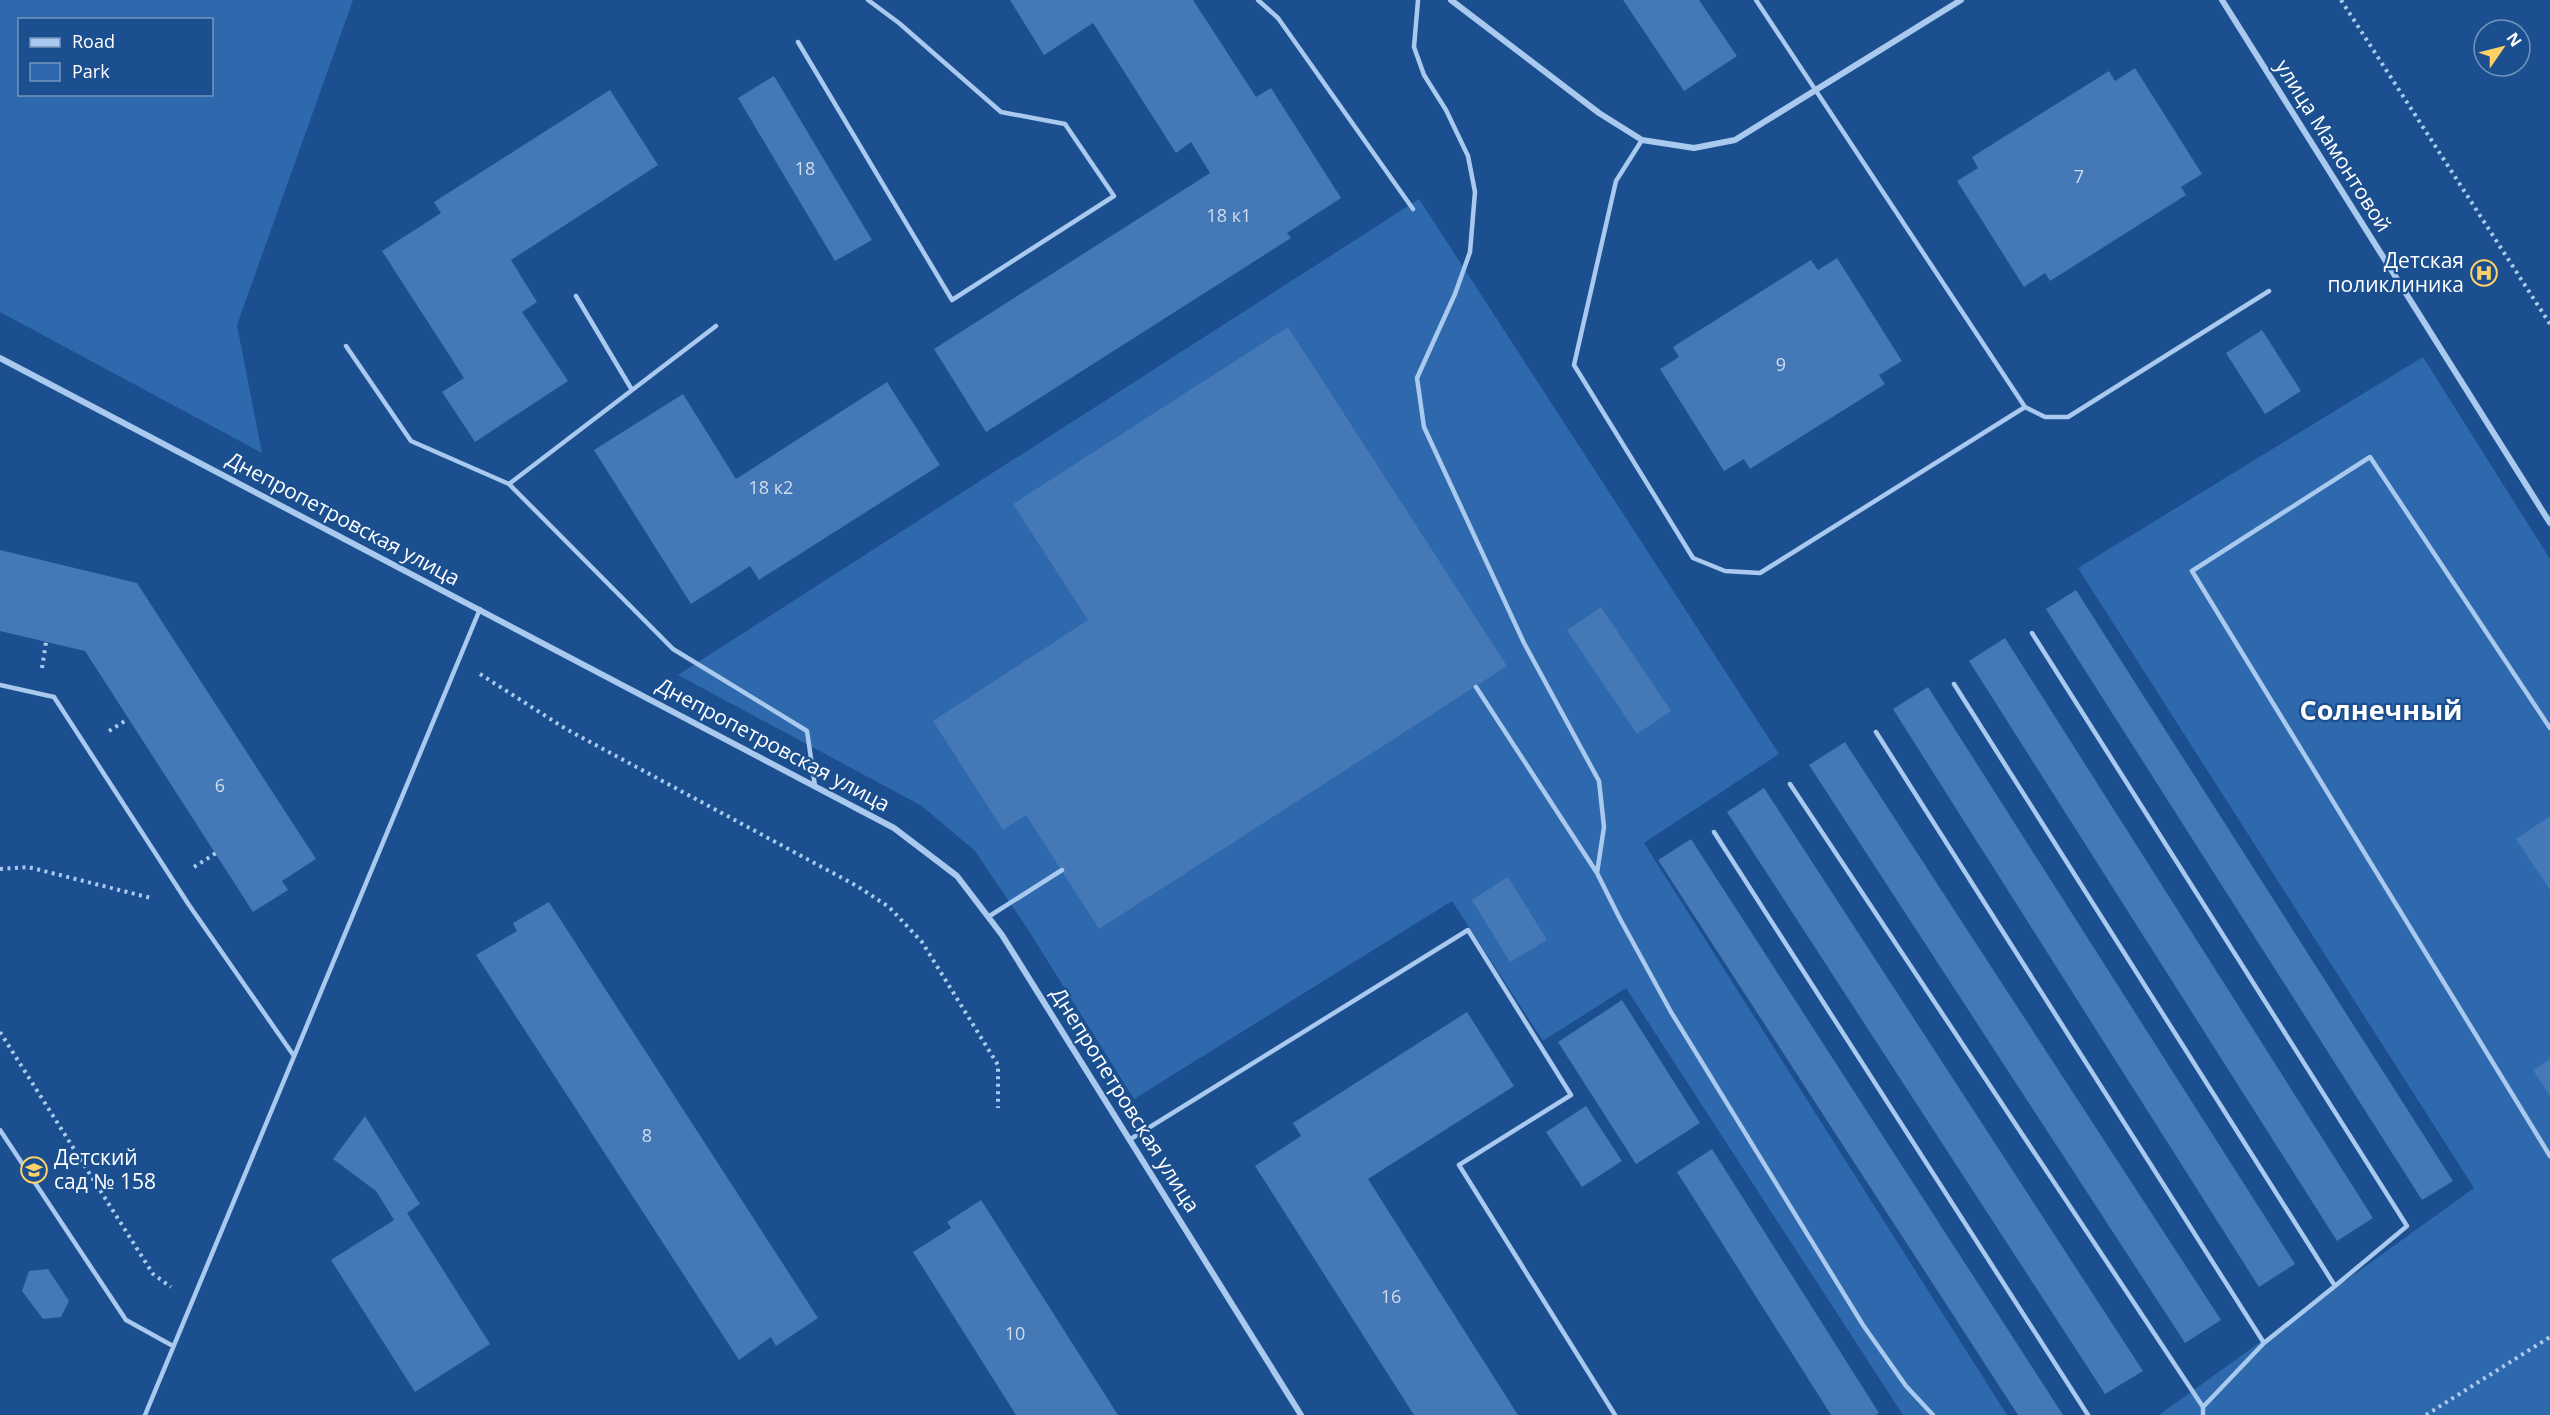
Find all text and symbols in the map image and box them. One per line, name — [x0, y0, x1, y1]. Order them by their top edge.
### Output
legend — [18, 18, 213, 96]
north arrow — [2472, 18, 2532, 78]
text: N — [2502, 28, 2527, 51]
text: Road — [72, 29, 115, 53]
street label: улица Мамонтовой — [2269, 54, 2398, 237]
text: Park — [72, 59, 110, 83]
house number: 18 — [795, 156, 815, 180]
house number: 7 — [2074, 164, 2084, 188]
house number: 18 к1 — [1207, 203, 1251, 227]
place label: Детская поликлиника — [2328, 246, 2464, 298]
hospital icon: Детская поликлиника — [2469, 258, 2499, 288]
house number: 9 — [1776, 352, 1786, 376]
street label: Днепропетровская улица — [222, 445, 465, 592]
house number: 18 к2 — [749, 475, 793, 499]
street label: Днепропетровская улица — [652, 671, 895, 818]
district label: Солнечный — [2299, 691, 2463, 728]
house number: 6 — [215, 773, 225, 797]
street label: Днепропетровская улица — [1045, 982, 1207, 1217]
house number: 8 — [642, 1123, 652, 1147]
place label: Детский сад № 158 — [54, 1143, 156, 1195]
school or university icon: Детский сад № 158 — [19, 1155, 49, 1185]
house number: 16 — [1381, 1284, 1401, 1308]
house number: 10 — [1005, 1321, 1025, 1345]

